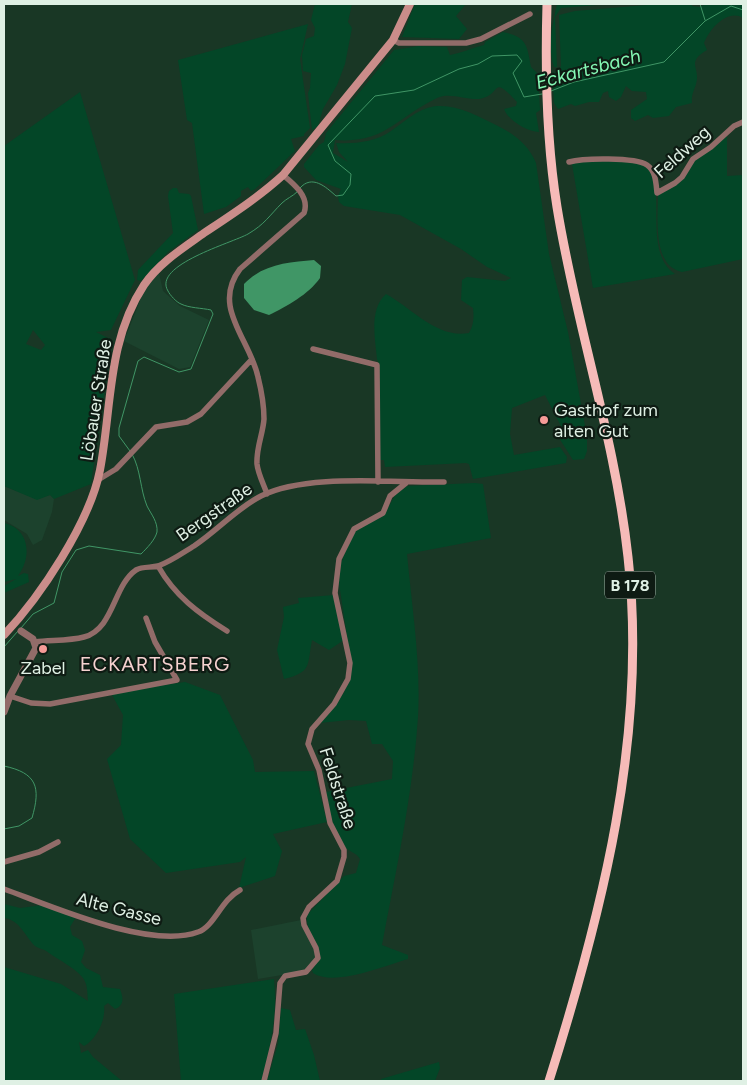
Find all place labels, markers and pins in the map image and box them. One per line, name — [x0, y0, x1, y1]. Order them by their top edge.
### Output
place label: Gasthof zum alten Gut — [554, 399, 658, 442]
marker: Gasthof zum alten Gut — [538, 414, 550, 426]
marker: Zabel — [37, 643, 49, 655]
place label: Zabel — [20, 657, 66, 679]

